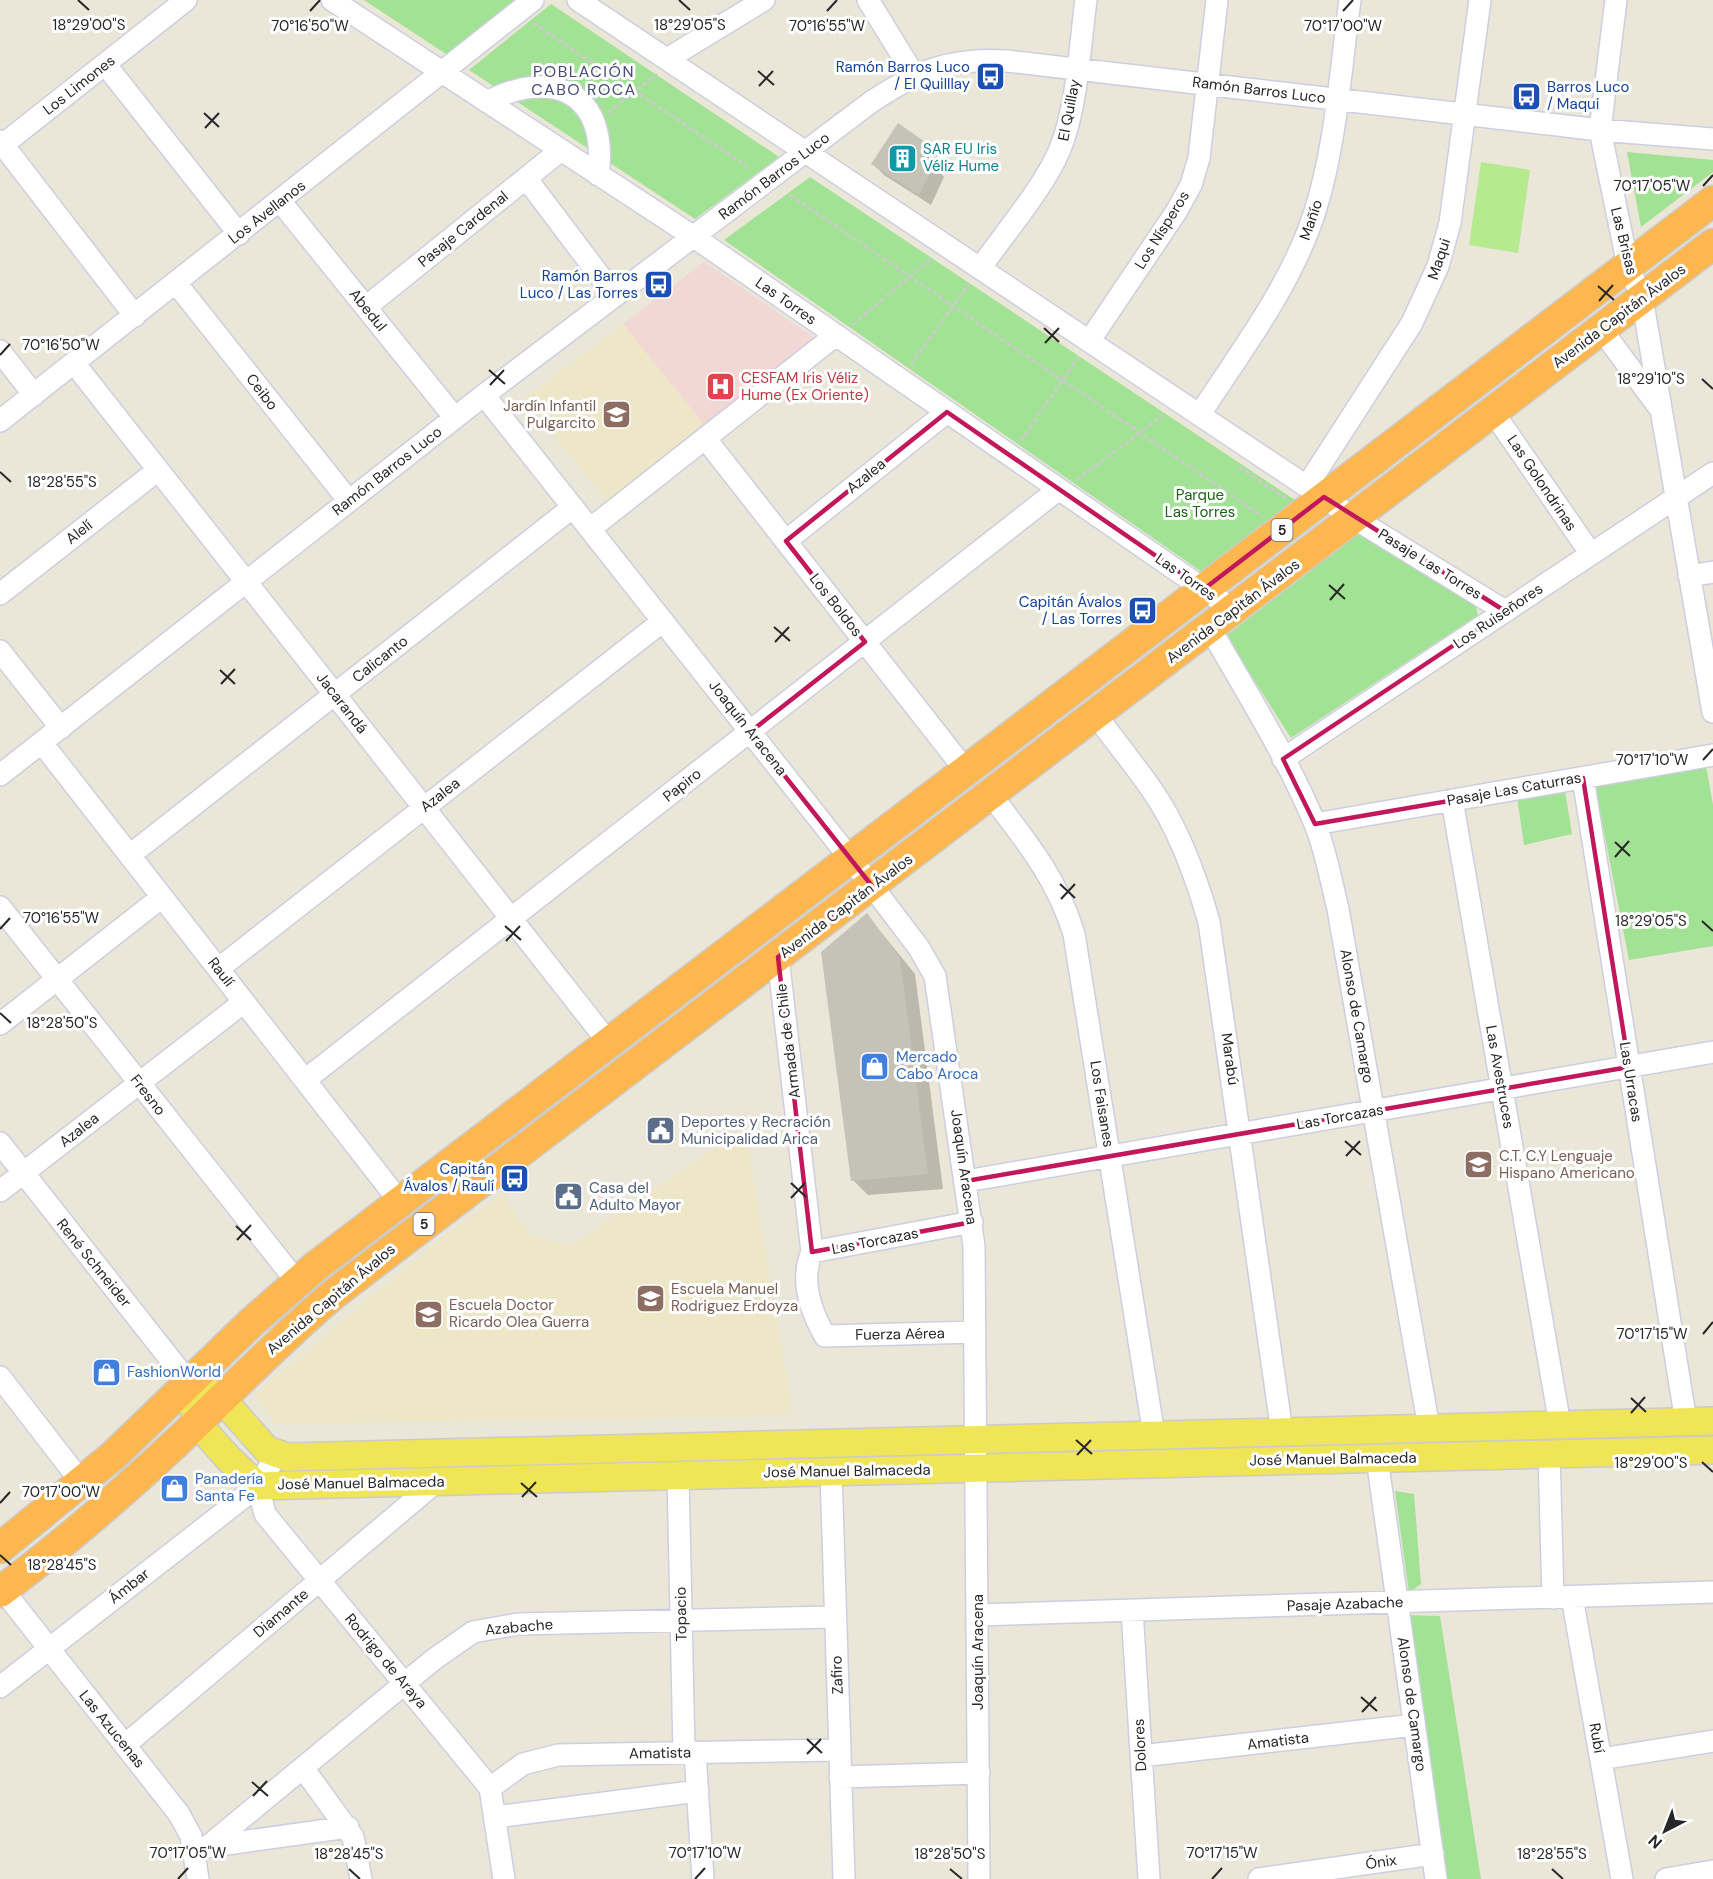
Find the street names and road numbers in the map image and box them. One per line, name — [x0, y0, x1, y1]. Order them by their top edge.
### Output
street label: Los Limones — [39, 51, 119, 119]
street label: Ramón Barros Luco — [1191, 72, 1327, 108]
street label: El Quillay — [1053, 77, 1085, 143]
street label: Ramón Barros Luco — [714, 128, 834, 224]
street label: Los Avellanos — [224, 175, 310, 249]
street label: Pasaje Cardenal — [414, 186, 512, 272]
street label: Los Nísperos — [1130, 187, 1194, 273]
street label: Mañío — [1295, 197, 1327, 243]
street label: Las Brisas — [1606, 205, 1642, 277]
street label: Maqui — [1423, 236, 1455, 282]
street label: Avenida Capitán Ávalos — [1548, 259, 1690, 373]
street label: Las Torres — [751, 273, 821, 329]
street label: Abedul — [345, 285, 391, 335]
street label: Ceibo — [241, 370, 283, 414]
street label: Ramón Barros Luco — [328, 422, 446, 520]
street label: Las Golondrinas — [1503, 431, 1581, 535]
street label: Azalea — [842, 454, 890, 498]
street label: Alelí — [62, 515, 97, 549]
road number: 5 — [1272, 519, 1292, 541]
street label: Pasaje Las Torres — [1374, 524, 1486, 604]
street label: Las Torres — [1151, 549, 1221, 605]
street label: Avenida Capitán Ávalos — [1162, 554, 1304, 668]
street label: Los Boldos — [805, 569, 867, 641]
street label: Los Ruiseñores — [1449, 579, 1547, 653]
street label: Calicanto — [348, 631, 412, 687]
street label: Jacarandá — [312, 668, 372, 738]
street label: Joaquín Aracena — [704, 676, 792, 780]
street label: Papiro — [659, 764, 705, 806]
street label: Pasaje Las Caturras — [1445, 767, 1583, 811]
street label: Azalea — [416, 773, 464, 817]
street label: Avenida Capitán Ávalos — [775, 849, 917, 963]
street label: Alonso de Camargo — [1335, 947, 1379, 1085]
street label: Raulí — [203, 953, 239, 991]
street label: Armada de Chile — [771, 983, 805, 1099]
street label: Las Avestruces — [1481, 1024, 1519, 1130]
street label: Marabú — [1216, 1032, 1244, 1086]
street label: Las Urracas — [1615, 1040, 1647, 1124]
street label: Los Faisanes — [1085, 1059, 1119, 1149]
street label: Fresno — [126, 1070, 170, 1120]
street label: Las Torcazas — [1295, 1100, 1385, 1134]
street label: Azalea — [55, 1108, 103, 1152]
street label: Joaquín Aracena — [946, 1108, 982, 1226]
road number: 5 — [414, 1213, 434, 1235]
street label: René Schneider — [52, 1215, 136, 1312]
street label: Las Torcazas — [830, 1223, 920, 1259]
street label: Avenida Capitán Ávalos — [262, 1239, 400, 1359]
street label: Fuerza Aérea — [855, 1323, 945, 1345]
street label: José Manuel Balmaceda — [1249, 1448, 1417, 1470]
street label: José Manuel Balmaceda — [763, 1460, 931, 1482]
street label: José Manuel Balmaceda — [277, 1472, 445, 1494]
street label: Ámbar — [105, 1564, 154, 1608]
street label: Diamante — [249, 1584, 313, 1642]
street label: Topacio — [671, 1586, 691, 1641]
street label: Pasaje Azabache — [1286, 1592, 1404, 1616]
street label: Joaquín Aracena — [968, 1594, 988, 1710]
street label: Rodrigo de Araya — [340, 1609, 432, 1713]
street label: Azabache — [484, 1614, 554, 1640]
street label: Alonso de Camargo — [1393, 1635, 1431, 1773]
street label: Zafiro — [826, 1655, 848, 1695]
street label: Las Azucenas — [75, 1686, 149, 1772]
street label: Dolores — [1129, 1718, 1151, 1772]
street label: Rubí — [1585, 1721, 1610, 1755]
street label: Amatista — [1246, 1727, 1310, 1755]
street label: Amatista — [629, 1742, 691, 1764]
street label: Ónix — [1364, 1850, 1398, 1874]

